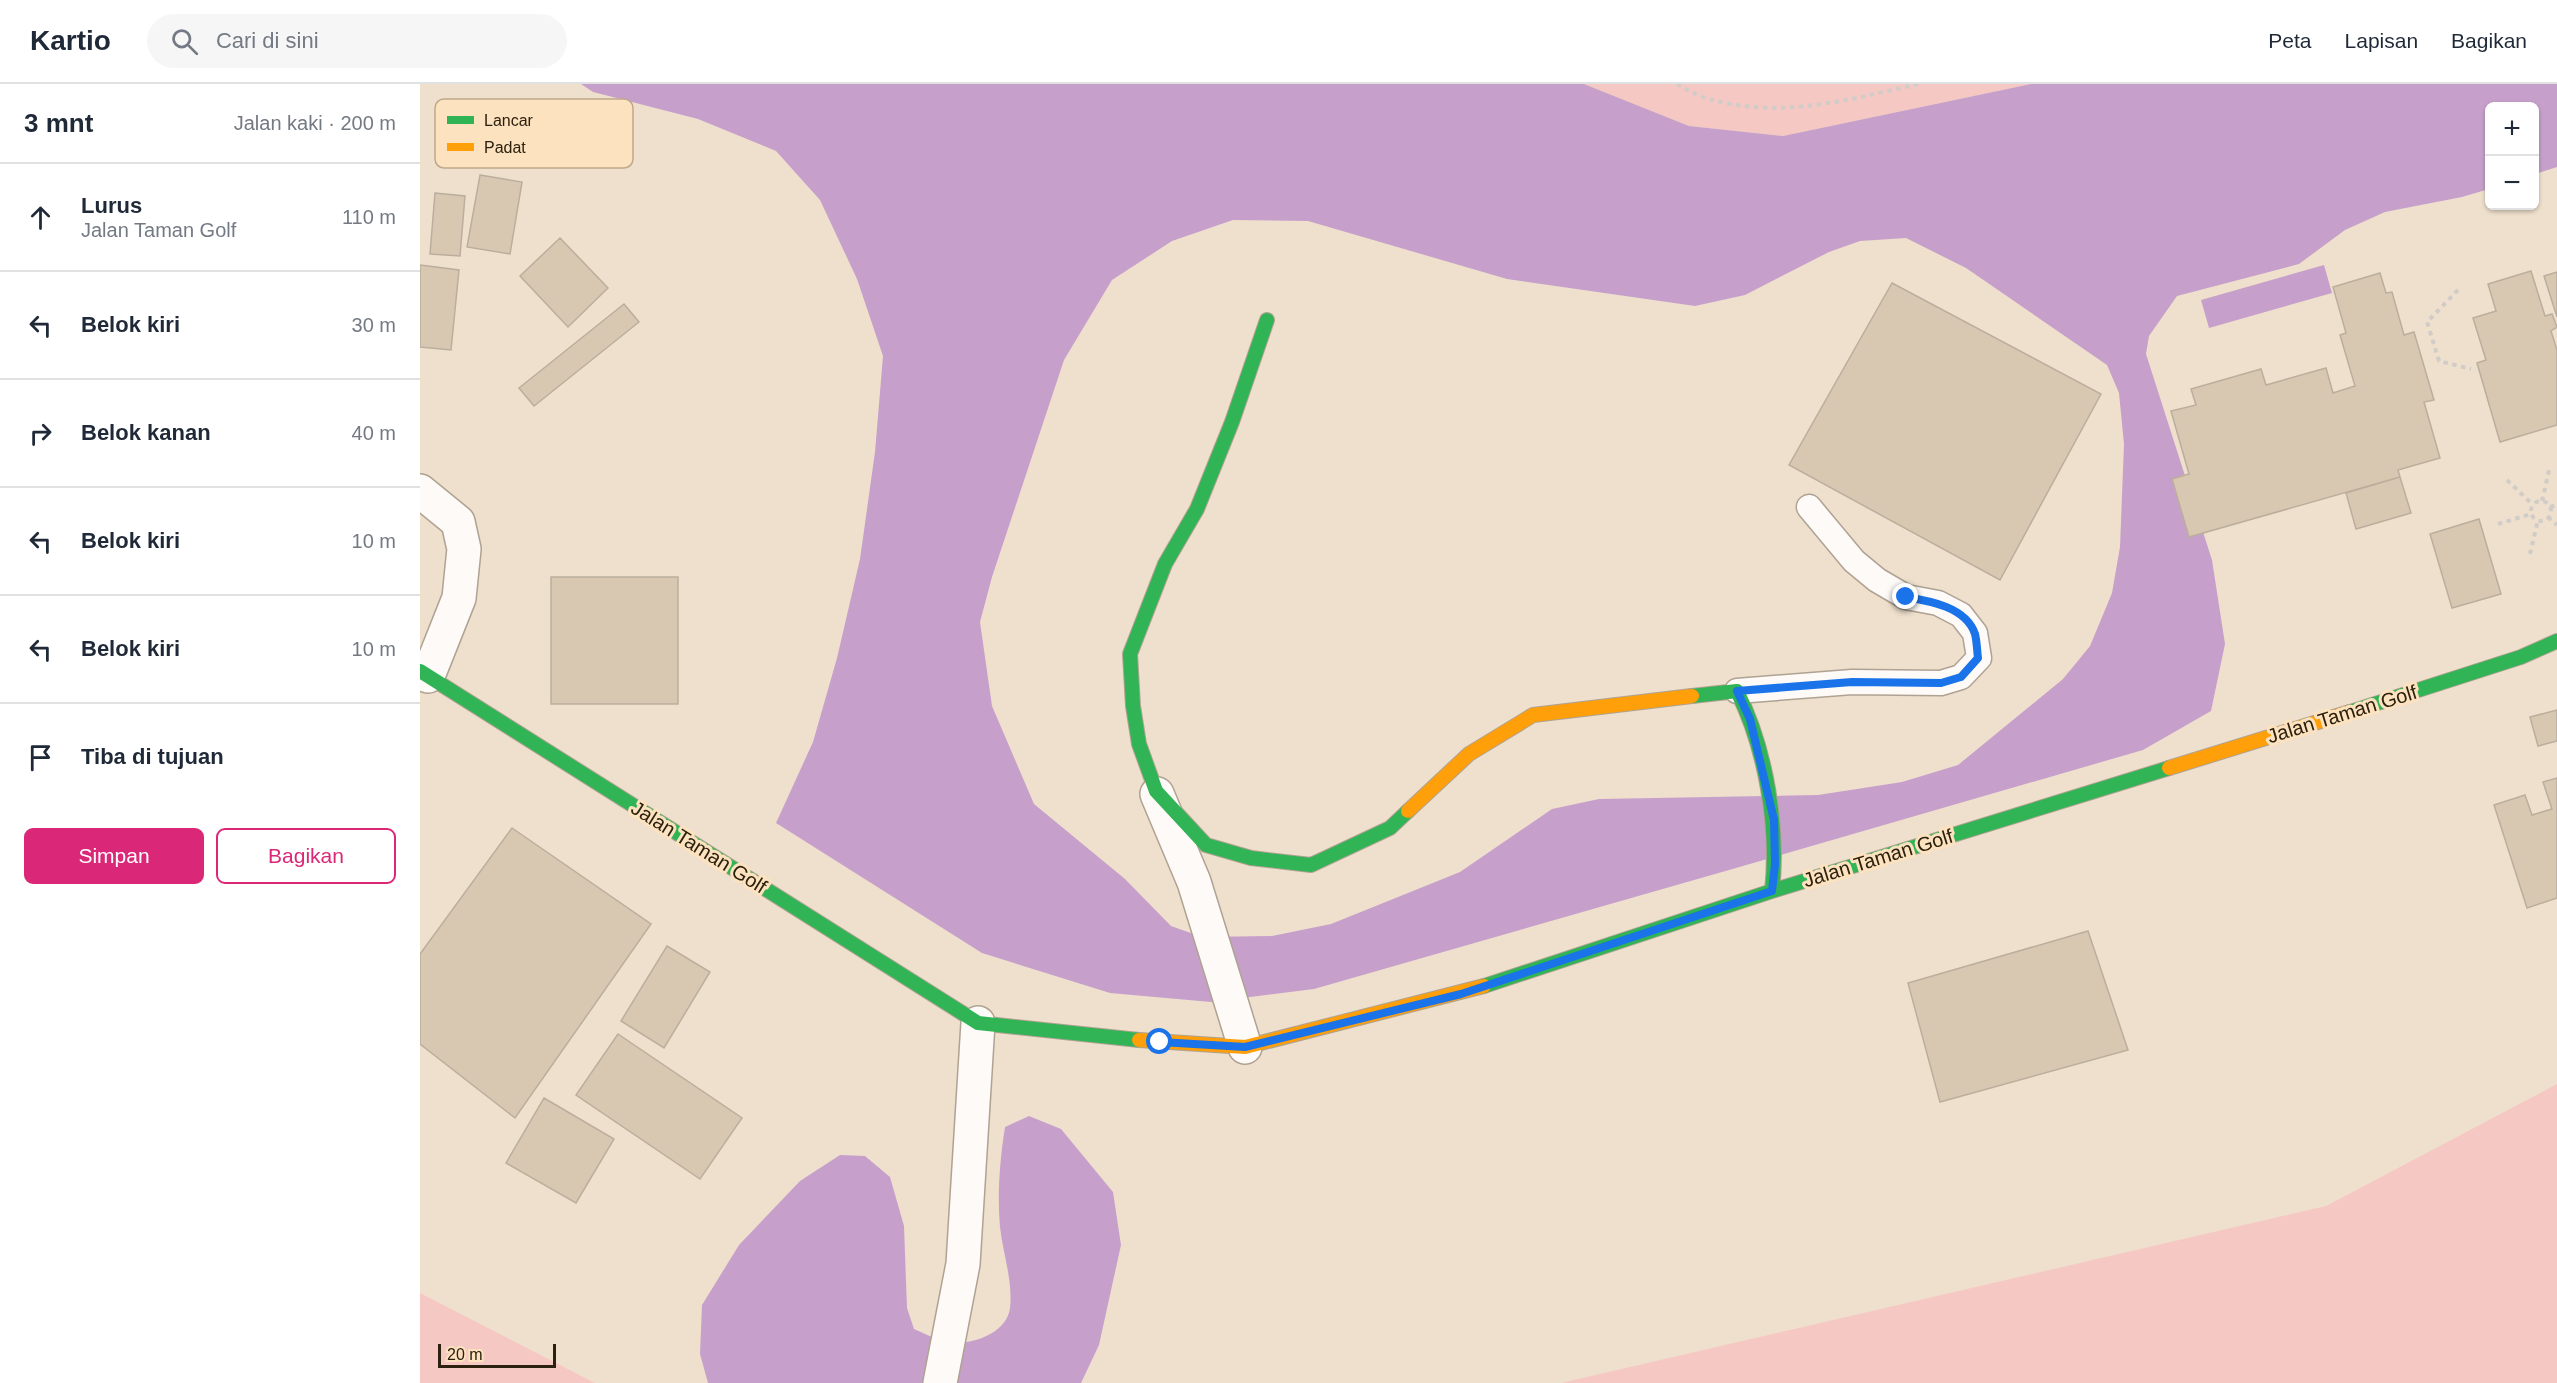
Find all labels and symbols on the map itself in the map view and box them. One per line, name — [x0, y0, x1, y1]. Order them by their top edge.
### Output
legend — [435, 99, 633, 168]
text: Lancar — [484, 112, 534, 129]
text: Padat — [484, 139, 526, 156]
route end — [1892, 583, 1918, 609]
street label: Jalan Taman Golf — [2265, 681, 2420, 747]
street label: Jalan Taman Golf — [627, 797, 771, 898]
street label: Jalan Taman Golf — [1801, 825, 1956, 891]
route start — [1146, 1028, 1172, 1054]
scale bar — [438, 1341, 556, 1368]

